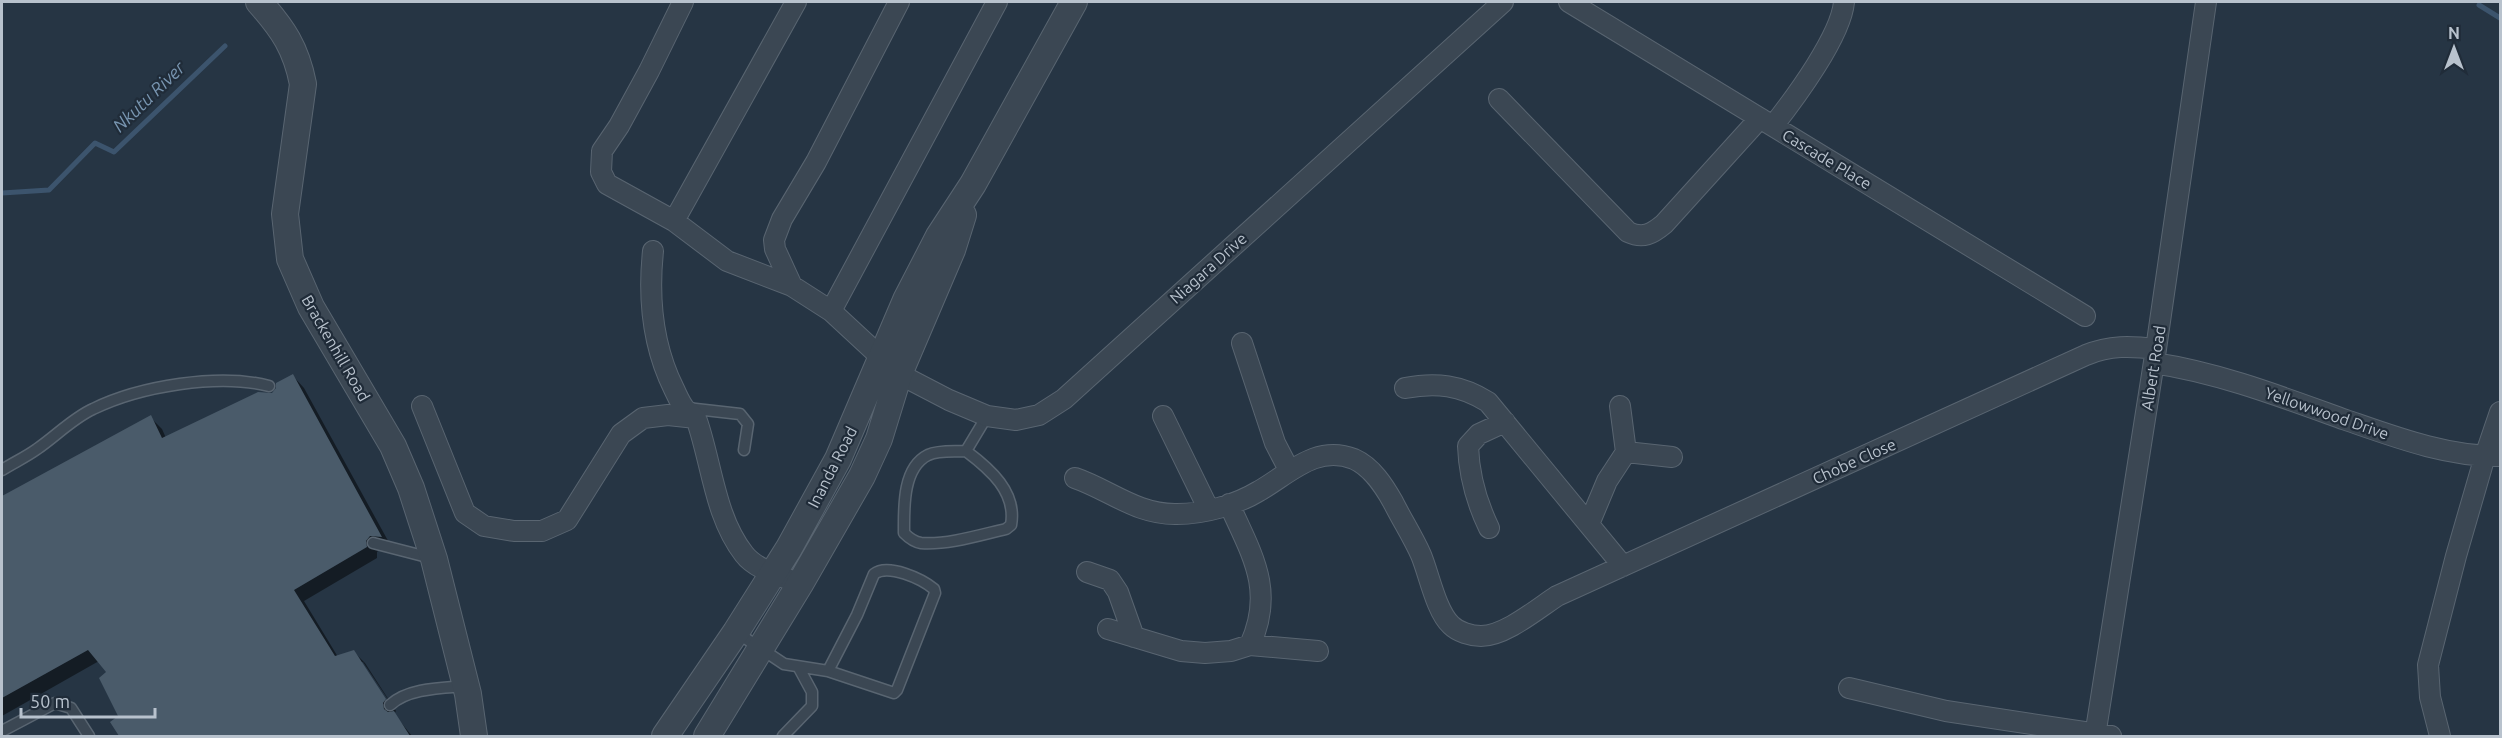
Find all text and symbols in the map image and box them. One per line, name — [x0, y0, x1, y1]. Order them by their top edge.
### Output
north arrow — [2424, 18, 2484, 78]
text: N — [2448, 24, 2460, 42]
water label: Nkutu River — [108, 56, 189, 135]
street label: Cascade Place — [1779, 125, 1875, 193]
street label: Niagara Drive — [1166, 229, 1250, 307]
street label: Brackenhill Road — [298, 292, 374, 404]
street label: Albert Road — [2137, 324, 2169, 412]
street label: Yellowwood Drive — [2263, 383, 2391, 443]
street label: Inanda Road — [804, 423, 860, 511]
street label: Chobe Close — [1810, 435, 1898, 487]
scale bar — [21, 681, 154, 719]
text: 50 m — [30, 691, 70, 711]

